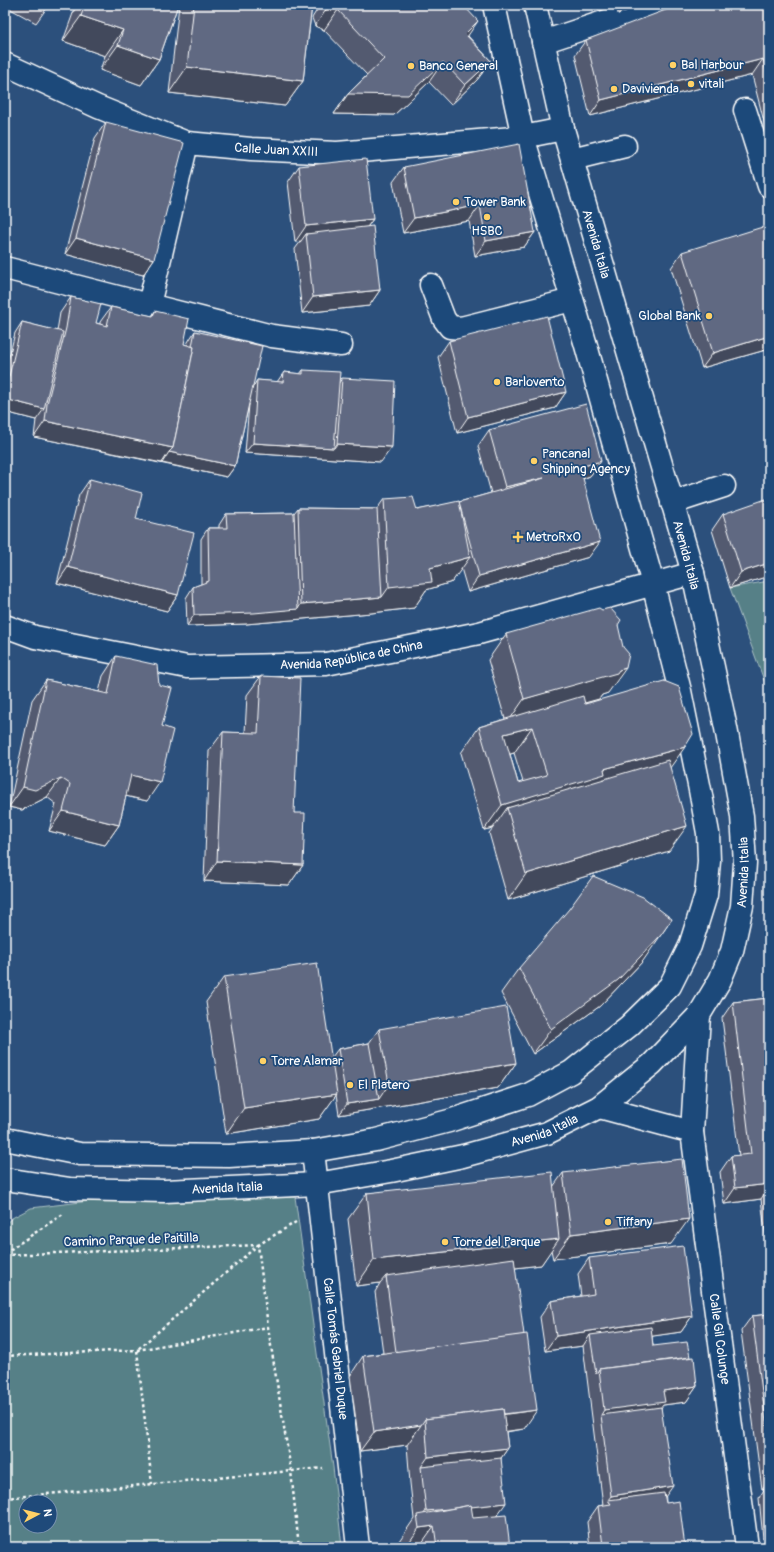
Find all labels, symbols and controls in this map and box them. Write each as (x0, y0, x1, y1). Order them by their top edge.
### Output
place label: Bal Harbour (681, 57, 744, 73)
place label: Banco General (419, 58, 498, 74)
marker: Bal Harbour (668, 60, 678, 70)
marker: Banco General (406, 61, 416, 71)
place label: vitali (698, 76, 724, 92)
marker: vitali (686, 79, 696, 89)
place label: Davivienda (622, 81, 679, 97)
marker: Davivienda (609, 84, 619, 94)
street label: Calle Juan XXIII (234, 139, 319, 160)
place label: Tower Bank (464, 194, 526, 210)
marker: Tower Bank (451, 197, 461, 207)
street label: Avenida Italia (579, 208, 613, 280)
marker: HSBC (482, 212, 492, 222)
place label: HSBC (471, 223, 503, 239)
place label: Global Bank (638, 308, 702, 324)
marker: Global Bank (704, 311, 714, 321)
place label: Barlovento (505, 374, 565, 390)
marker: Barlovento (492, 377, 502, 387)
place label: Pancanal Shipping Agency (542, 446, 630, 477)
marker: Pancanal Shipping Agency (529, 456, 539, 466)
street label: Avenida Italia (669, 519, 703, 591)
place label: MetroRxO (526, 529, 581, 545)
marker: MetroRxO (513, 532, 523, 542)
street label: Avenida República de China (280, 637, 424, 673)
street label: Avenida Italia (734, 836, 753, 908)
place label: Torre Alamar (271, 1053, 343, 1069)
marker: Torre Alamar (258, 1056, 268, 1066)
place label: El Platero (358, 1077, 410, 1093)
marker: El Platero (345, 1080, 355, 1090)
street label: Avenida Italia (509, 1111, 581, 1151)
street label: Avenida Italia (191, 1179, 263, 1198)
place label: Tiffany (616, 1214, 653, 1230)
marker: Tiffany (603, 1217, 613, 1227)
street label: Camino Parque de Paitilla (63, 1230, 199, 1250)
place label: Torre del Parque (453, 1234, 541, 1250)
marker: Torre del Parque (440, 1237, 450, 1247)
street label: Calle Tomás Gabriel Duque (319, 1277, 352, 1421)
street label: Calle Gil Colunge (705, 1293, 733, 1386)
north arrow (18, 1494, 58, 1534)
text: N (41, 1508, 54, 1518)

